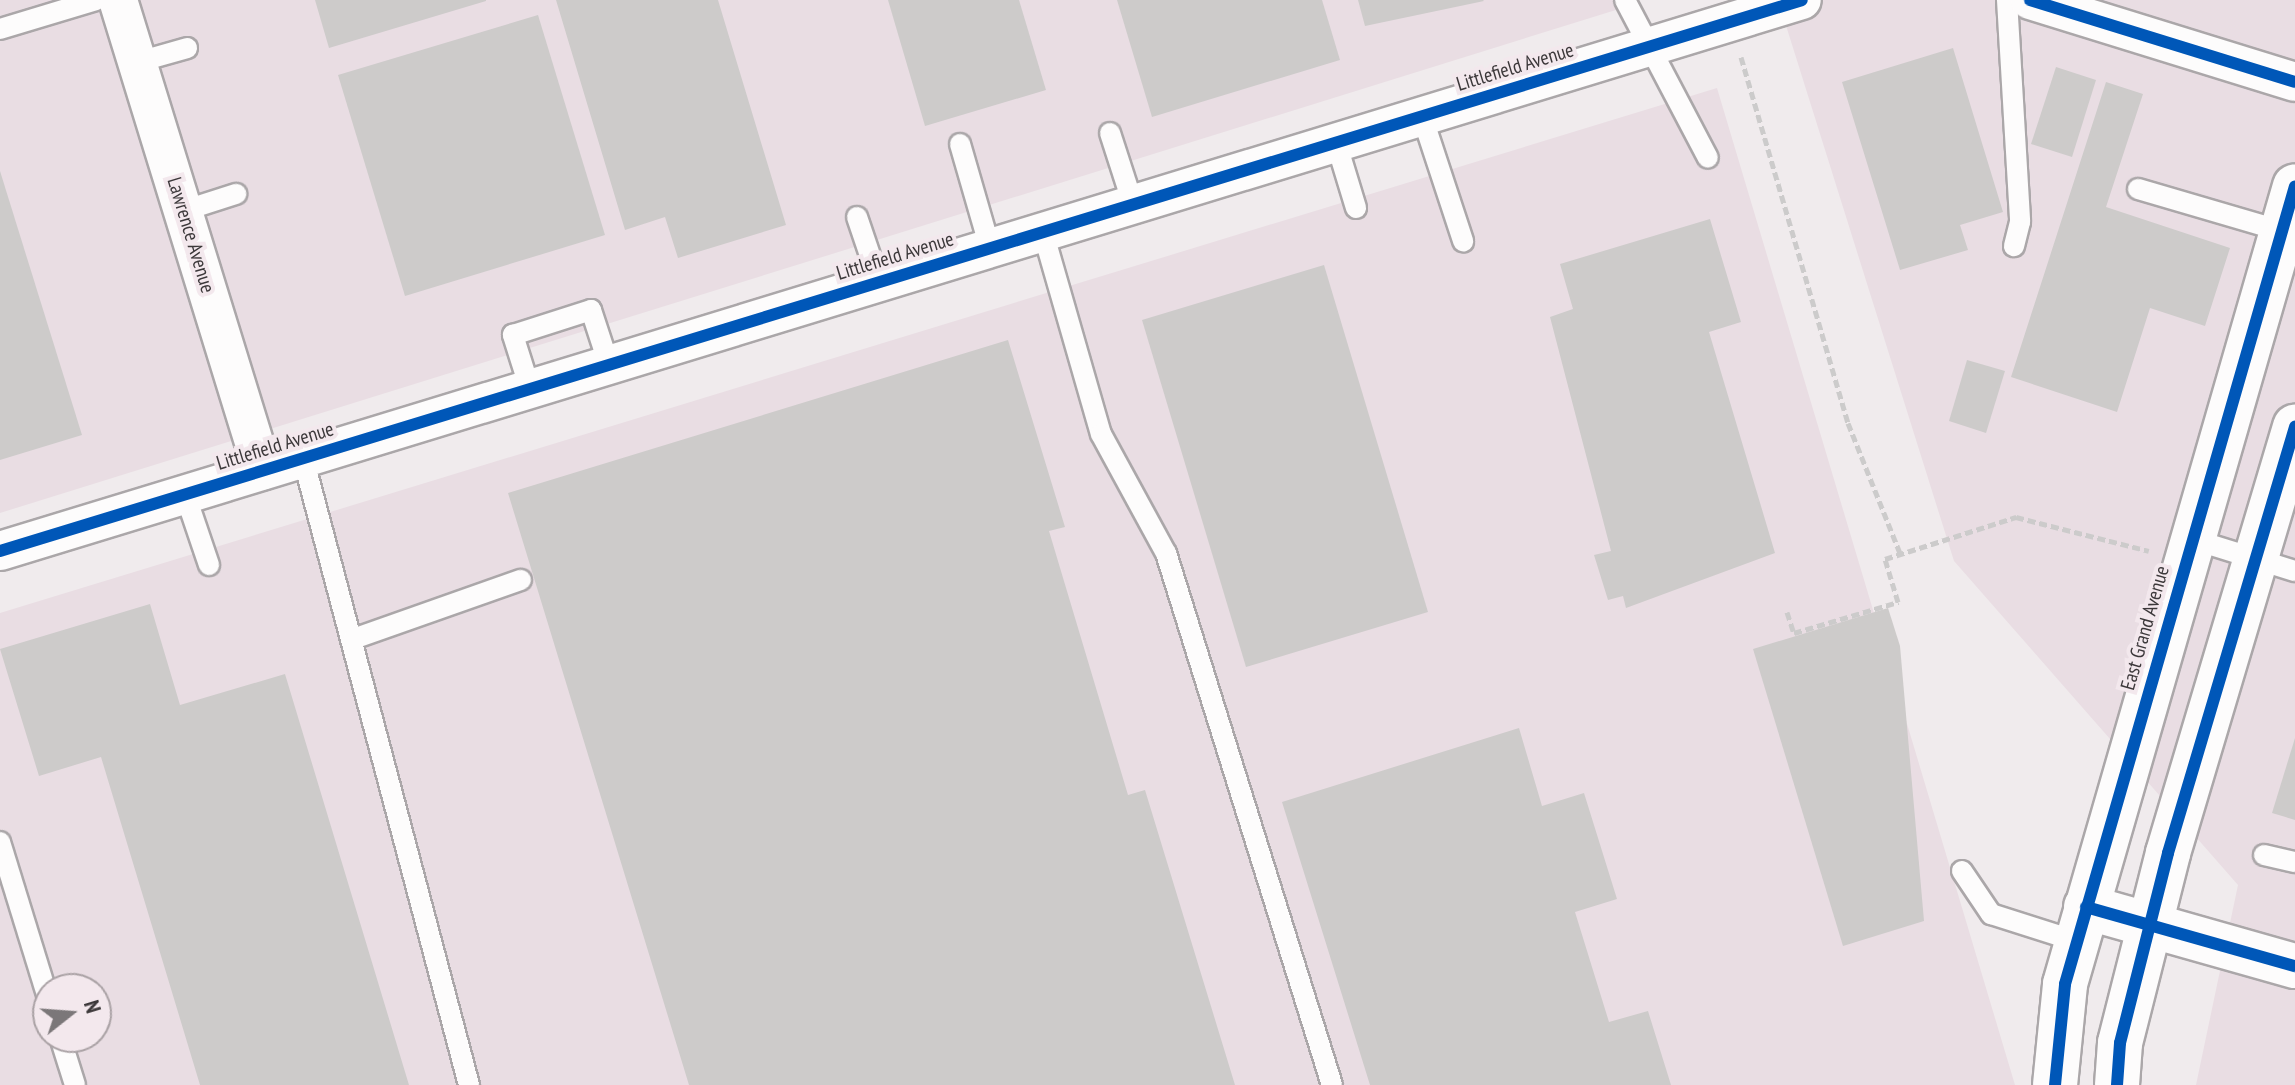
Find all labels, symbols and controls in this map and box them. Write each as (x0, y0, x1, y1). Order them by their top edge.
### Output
street label: Littlefield Avenue (1453, 38, 1577, 96)
street label: Lawrence Avenue (162, 174, 220, 296)
street label: Littlefield Avenue (833, 227, 957, 285)
street label: Littlefield Avenue (213, 417, 337, 475)
street label: East Grand Avenue (2116, 563, 2174, 693)
north arrow (32, 973, 112, 1053)
text: N (78, 997, 108, 1016)

